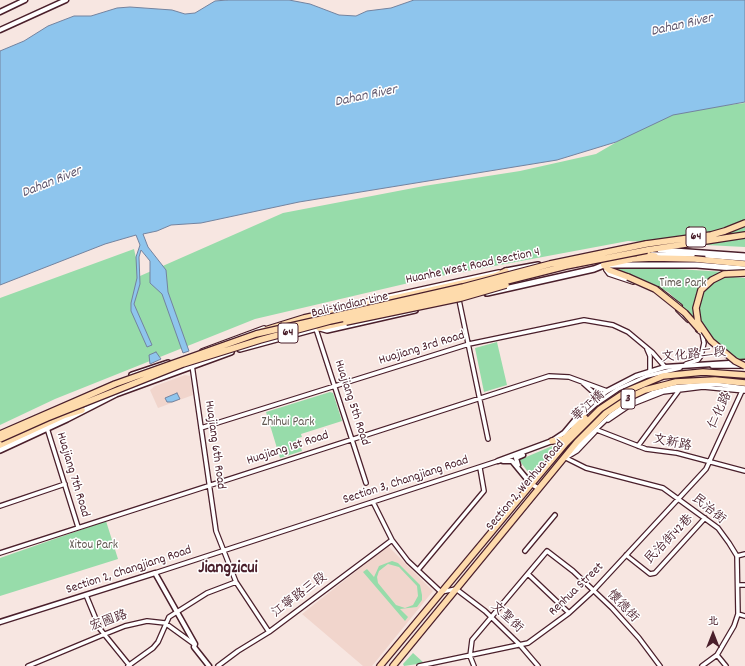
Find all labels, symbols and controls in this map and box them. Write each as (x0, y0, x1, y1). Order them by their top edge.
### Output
water label: Dahan River (649, 11, 715, 41)
water label: Dahan River (333, 82, 399, 112)
water label: Dahan River (20, 163, 84, 203)
road number: 64 (686, 227, 706, 247)
street label: Huanhe West Road Section 4 (404, 245, 542, 289)
park label: Time Park (659, 276, 707, 292)
street label: Bali-Xindian Line (310, 290, 390, 322)
road number: 64 (278, 323, 298, 343)
street label: Huajiang 3rd Road (377, 329, 467, 369)
street label: 文化路二段 (661, 345, 727, 367)
street label: Huajiang 5th Road (330, 358, 372, 448)
street label: 華江橋 (569, 388, 609, 426)
road number: 3 (621, 389, 635, 409)
street label: 仁化路 (706, 390, 736, 432)
street label: Huajiang 6th Road (200, 400, 228, 490)
park label: Zhihui Park (261, 415, 315, 431)
street label: Huajiang 1st Road (245, 428, 331, 470)
street label: Huajiang 7th Road (52, 431, 92, 519)
street label: 文新路 (651, 432, 693, 456)
street label: Section 2, Wenhua Road (483, 437, 569, 535)
street label: Section 3, Changjiang Road (341, 453, 471, 509)
street label: 民治街 (688, 492, 728, 528)
street label: 民治街42巷 (642, 512, 698, 568)
park label: Xitou Park (70, 538, 118, 554)
street label: Section 2, Changjiang Road (64, 543, 194, 599)
district label: Jiangzicui (198, 560, 258, 580)
street label: Renhua Street (546, 560, 608, 620)
street label: 江寧路三段 (269, 570, 331, 622)
street label: 懷德街 (603, 588, 641, 626)
street label: 文聖街 (486, 599, 526, 637)
street label: 宏國路 (88, 608, 130, 636)
north arrow (693, 614, 733, 654)
text: 北 (708, 614, 719, 630)

